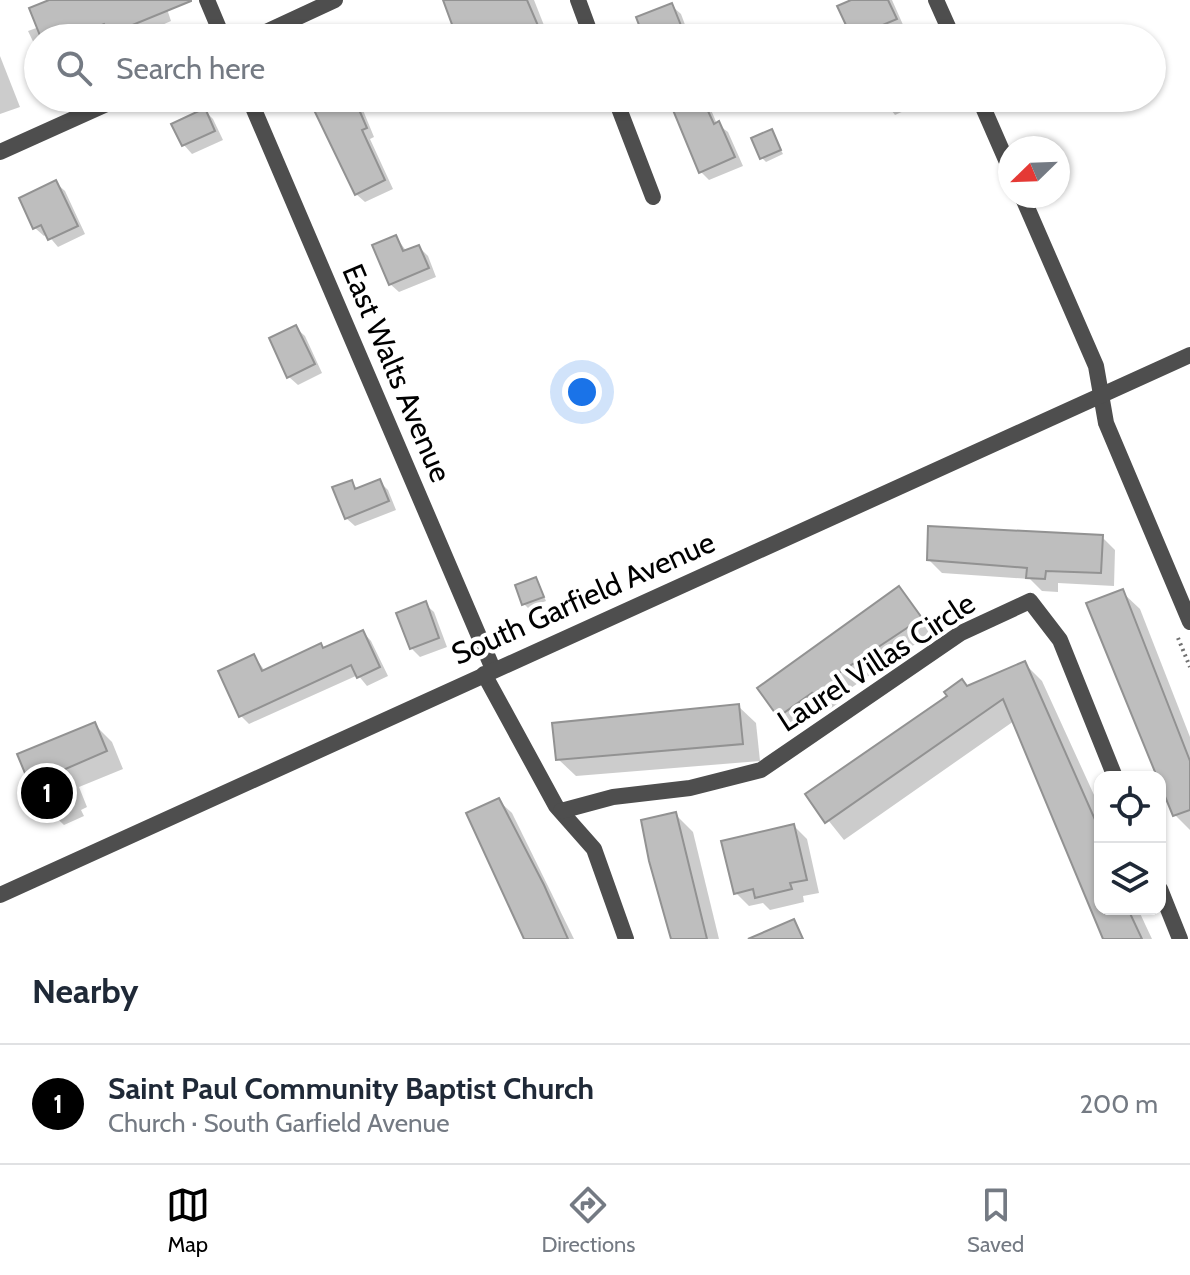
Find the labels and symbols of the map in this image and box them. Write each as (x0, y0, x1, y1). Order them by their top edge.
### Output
north arrow (998, 136, 1070, 208)
street label: East Walts Avenue (334, 258, 460, 488)
your location (562, 372, 602, 412)
street label: South Garfield Avenue (446, 523, 720, 673)
street label: Laurel Villas Circle (770, 584, 982, 740)
pin: 1 (21, 763, 73, 823)

